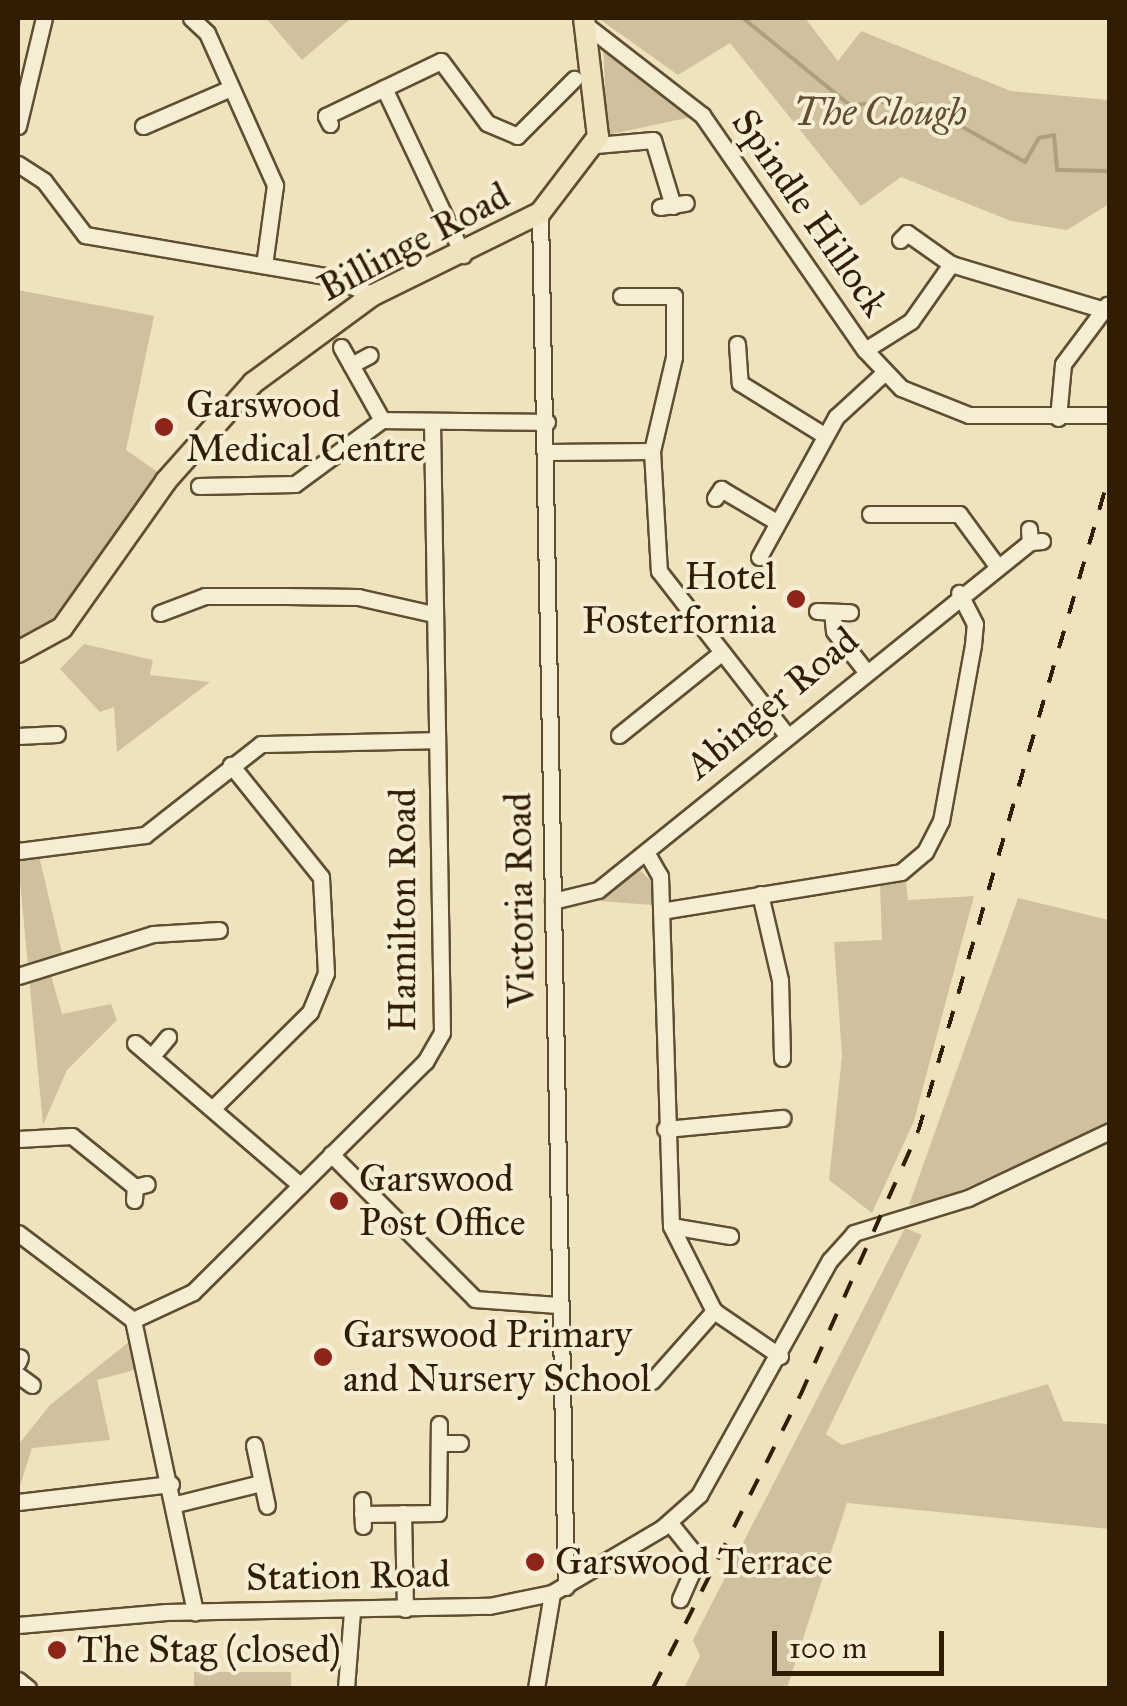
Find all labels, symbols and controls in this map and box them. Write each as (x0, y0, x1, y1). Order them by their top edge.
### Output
park label: The Clough (793, 90, 967, 136)
street label: Spindle Hillock (722, 101, 898, 325)
street label: Billinge Road (311, 173, 517, 311)
place label: Garswood Medical Centre (186, 382, 426, 472)
marker: Garswood Medical Centre (151, 414, 177, 440)
place label: Hotel Fosterfornia (582, 554, 776, 644)
marker: Hotel Fosterfornia (785, 588, 807, 610)
street label: Abinger Road (676, 617, 868, 789)
street label: Hamilton Road (380, 788, 426, 1032)
street label: Victoria Road (495, 792, 545, 1008)
place label: Garswood Post Office (359, 1156, 526, 1246)
marker: Garswood Post Office (328, 1190, 350, 1212)
place label: Garswood Primary and Nursery School (343, 1312, 651, 1402)
marker: Garswood Primary and Nursery School (312, 1346, 334, 1368)
place label: Garswood Terrace (555, 1539, 833, 1585)
street label: Station Road (246, 1551, 450, 1601)
marker: Garswood Terrace (524, 1551, 546, 1573)
scale bar (777, 1611, 950, 1673)
place label: The Stag (closed) (77, 1627, 341, 1673)
text: 100 m (789, 1630, 867, 1666)
marker: The Stag (closed) (46, 1639, 68, 1661)

